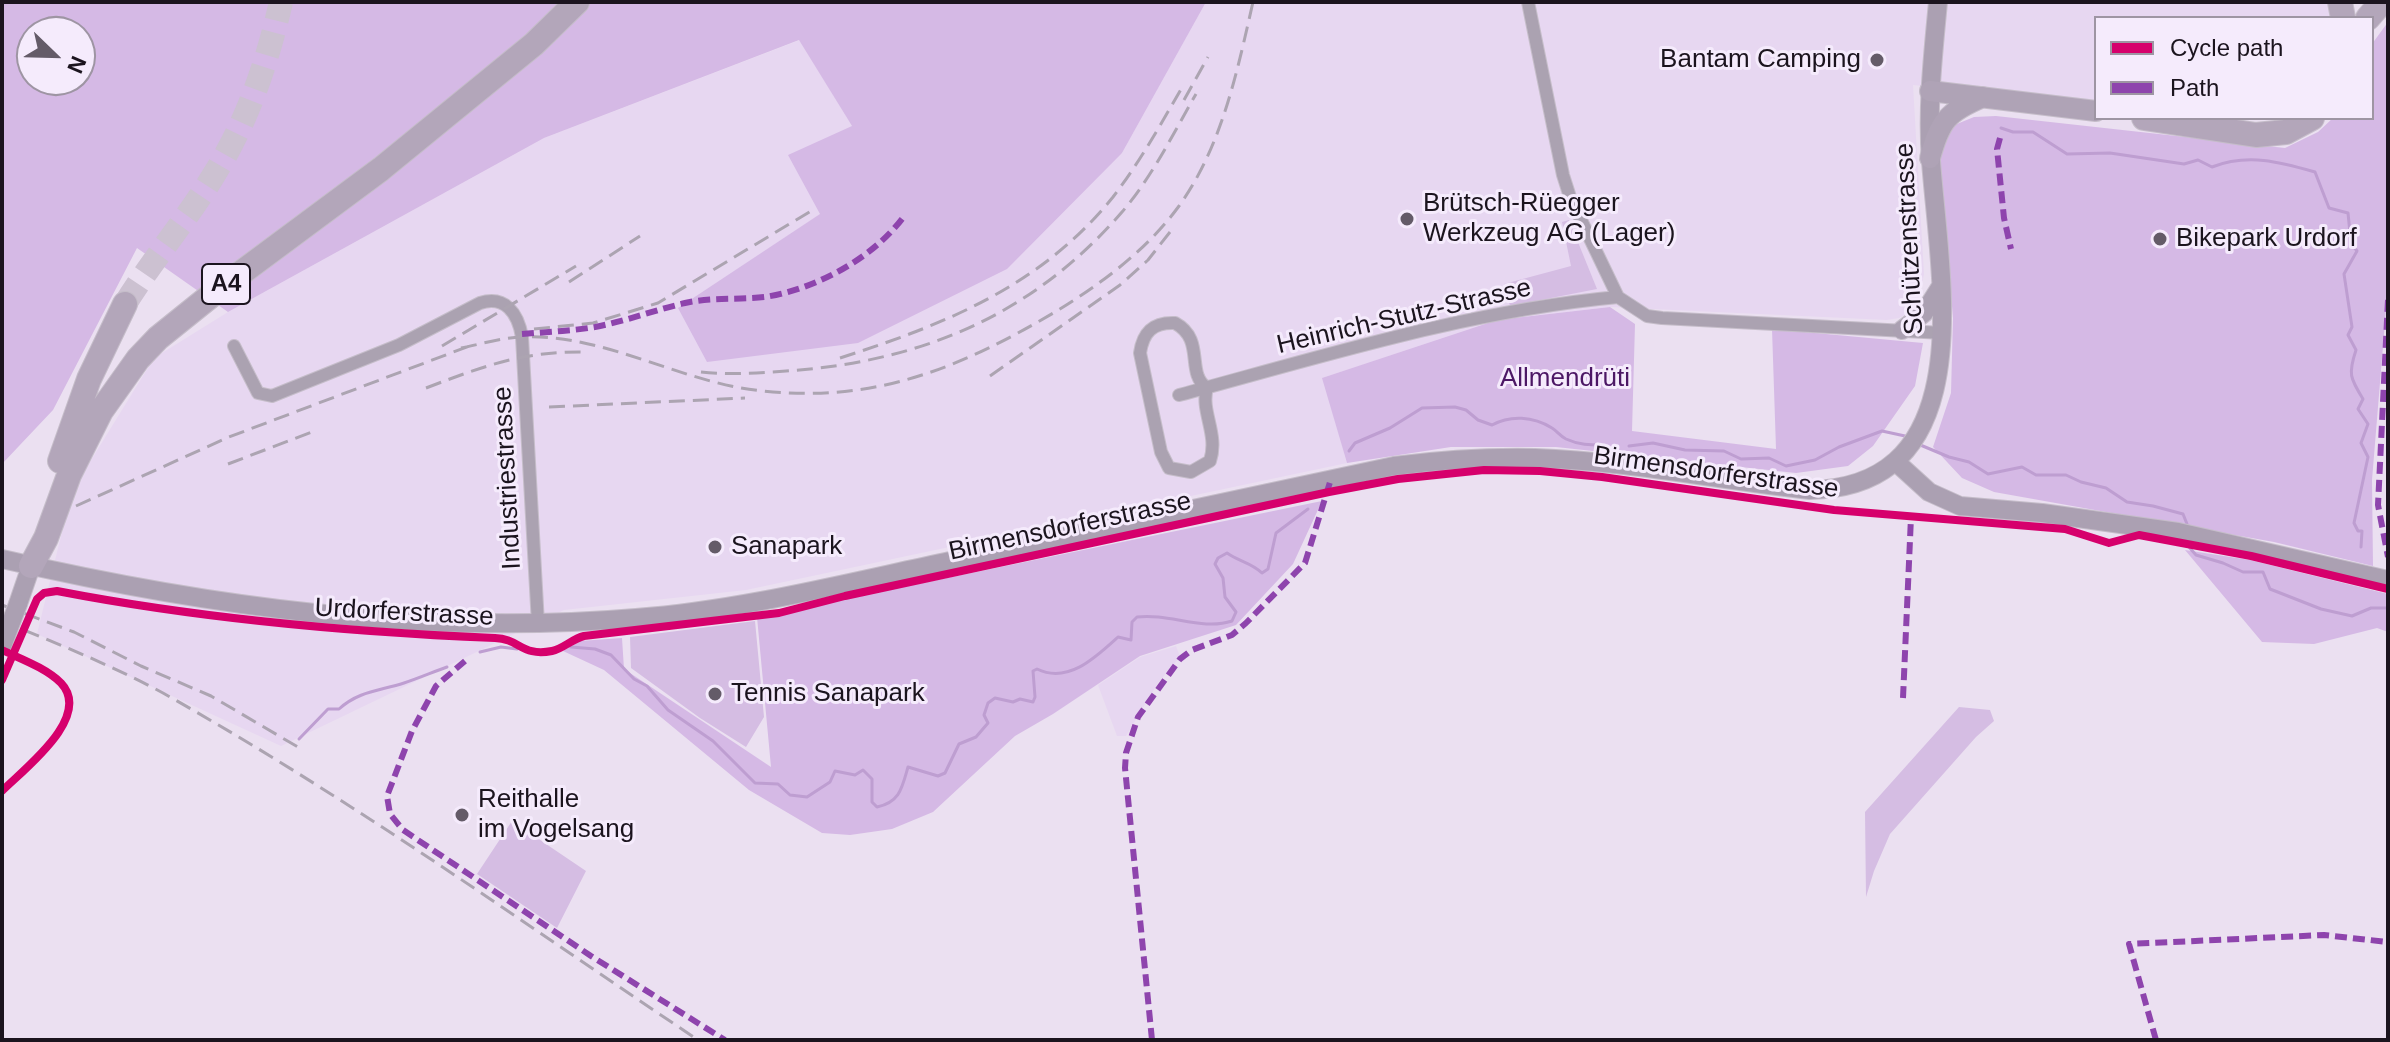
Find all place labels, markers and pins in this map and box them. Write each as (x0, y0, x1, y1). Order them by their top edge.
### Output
place label: Bantam Camping (1660, 44, 1861, 76)
marker: Bantam Camping (1868, 51, 1886, 69)
place label: Brütsch-Rüegger Werkzeug AG (Lager) (1423, 188, 1675, 250)
marker: Brütsch-Rüegger Werkzeug AG (Lager) (1398, 210, 1416, 228)
place label: Bikepark Urdorf (2176, 223, 2357, 255)
marker: Bikepark Urdorf (2151, 230, 2169, 248)
place label: Sanapark (731, 531, 842, 563)
marker: Sanapark (706, 538, 724, 556)
place label: Tennis Sanapark (731, 678, 925, 710)
marker: Tennis Sanapark (706, 685, 724, 703)
place label: Reithalle im Vogelsang (478, 784, 634, 846)
marker: Reithalle im Vogelsang (453, 806, 471, 824)

